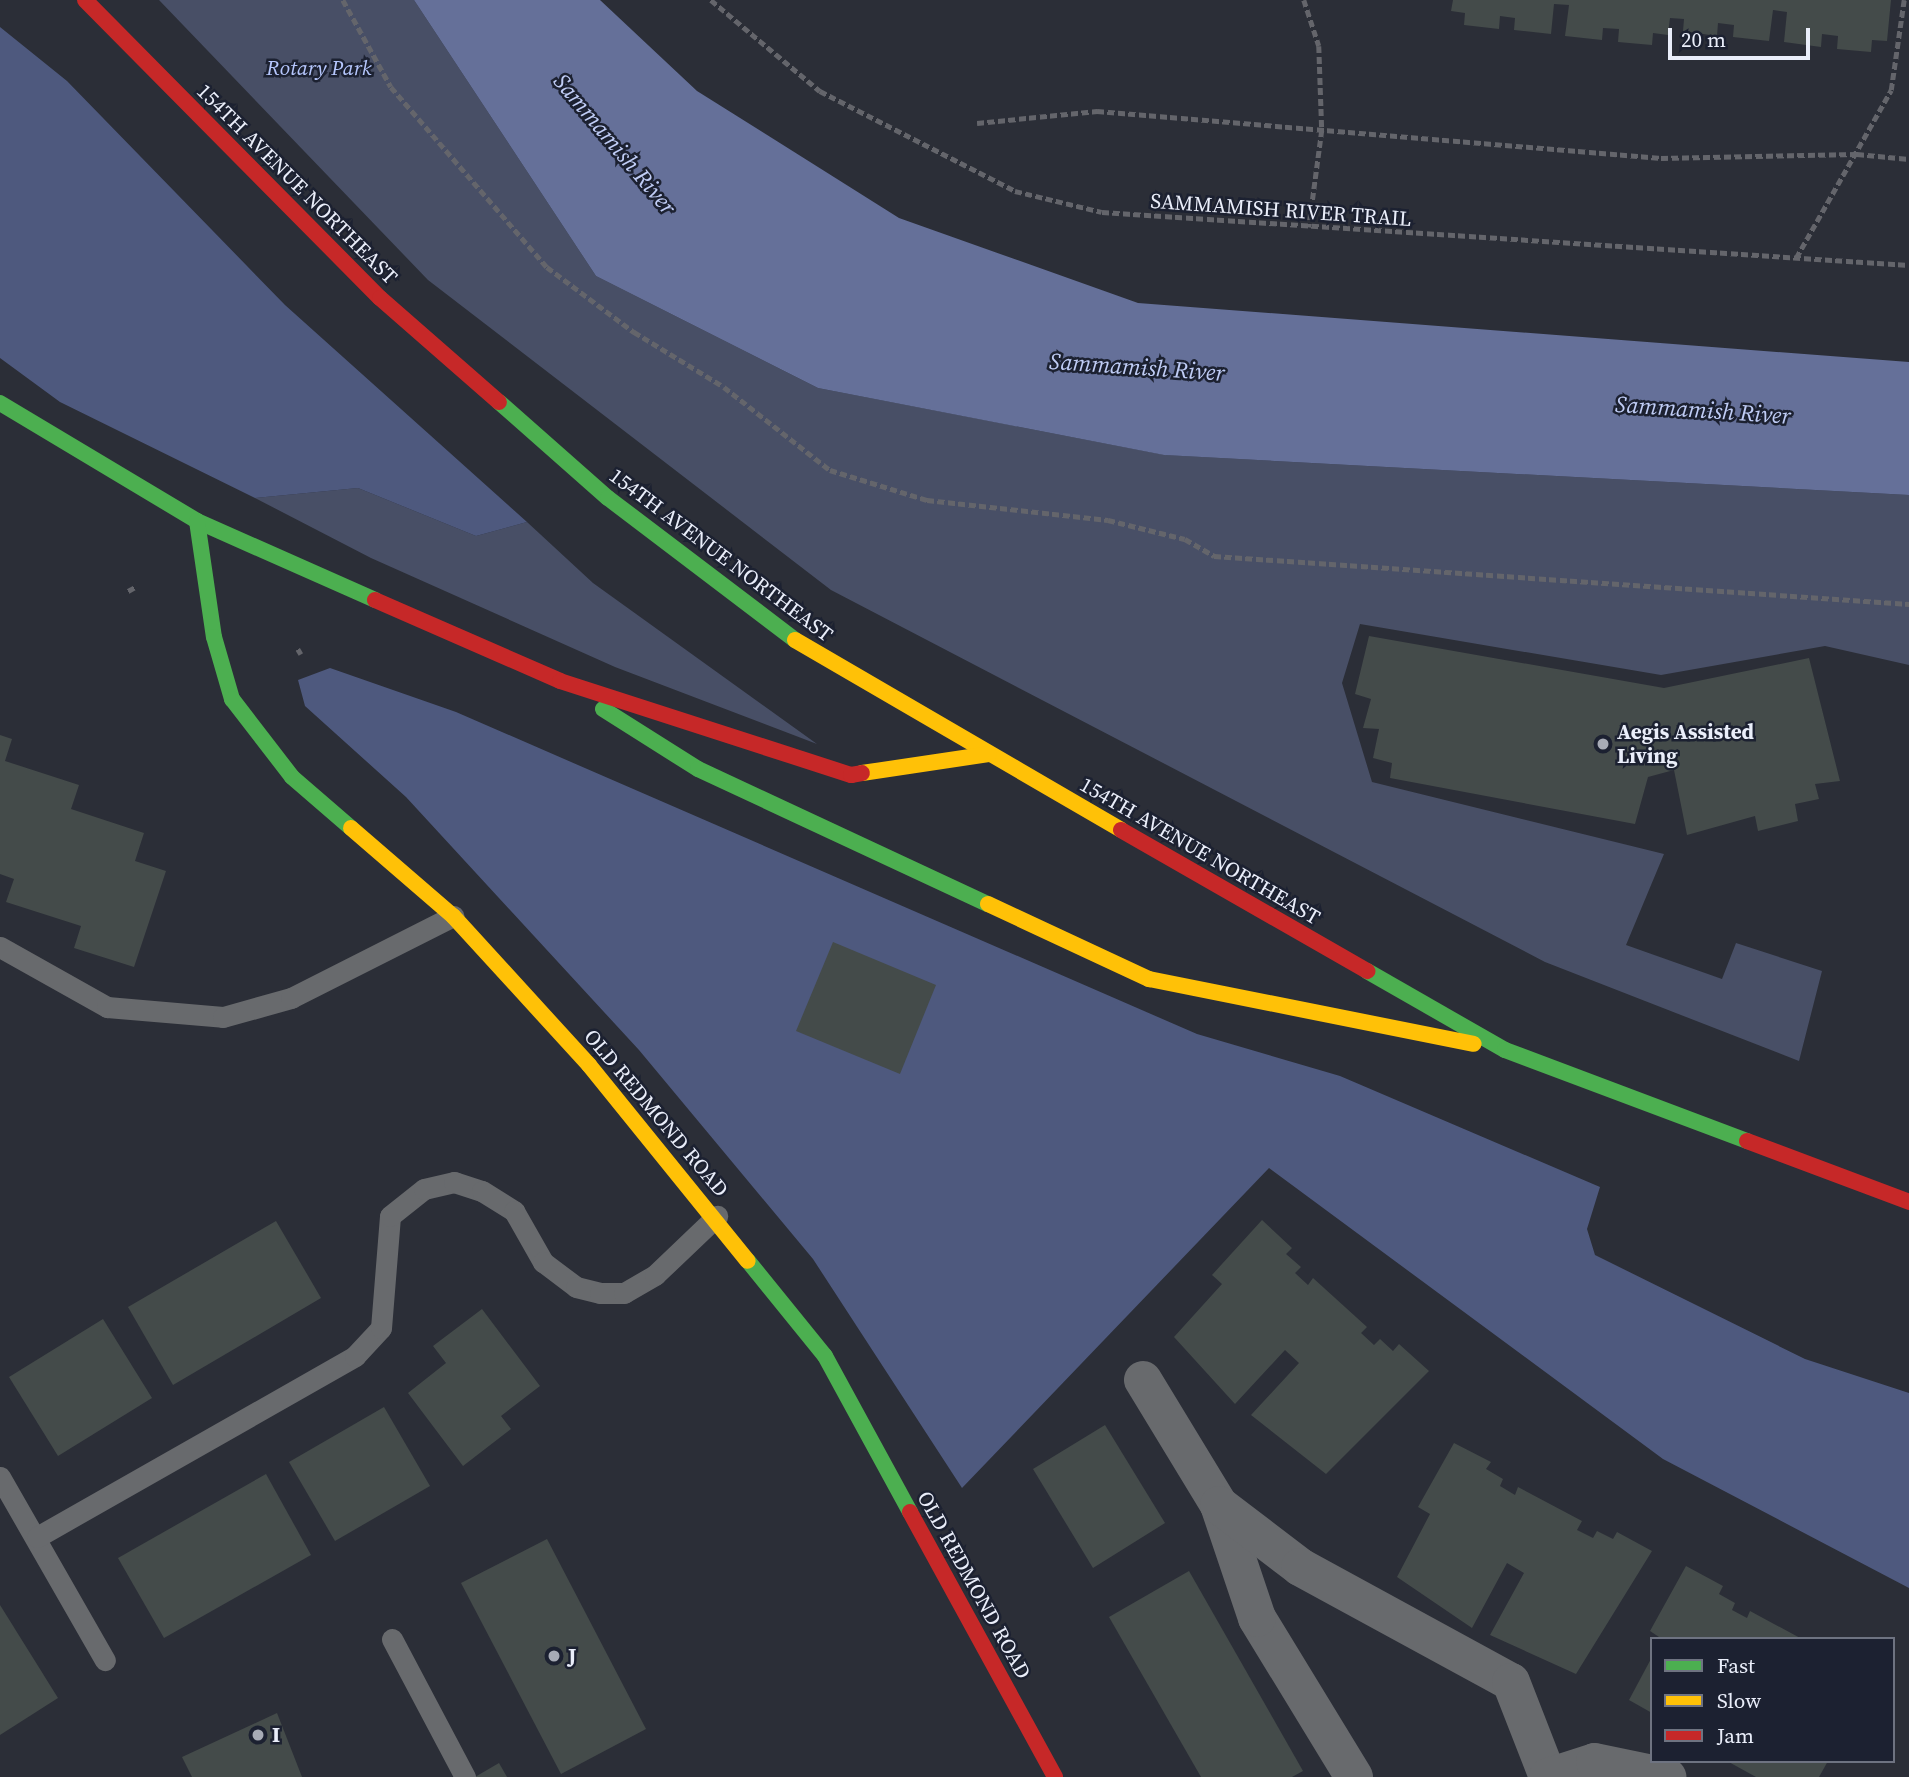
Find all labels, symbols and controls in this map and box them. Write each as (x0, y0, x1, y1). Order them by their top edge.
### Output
scale bar (1671, 14, 1813, 58)
text: 20 m (1681, 25, 1726, 54)
park label: Rotary Park (266, 55, 372, 81)
water label: Sammamish River (548, 68, 682, 220)
street label: 154TH AVENUE NORTHEAST (192, 79, 402, 289)
street label: SAMMAMISH RIVER TRAIL (1150, 188, 1412, 232)
water label: Sammamish River (1048, 347, 1226, 387)
water label: Sammamish River (1614, 390, 1792, 430)
street label: 154TH AVENUE NORTHEAST (604, 463, 838, 647)
place label: Aegis Assisted Living (1617, 719, 1754, 769)
marker: Aegis Assisted Living (1595, 736, 1611, 752)
street label: 154TH AVENUE NORTHEAST (1076, 772, 1324, 930)
street label: OLD REDMOND ROAD (579, 1024, 733, 1202)
street label: OLD REDMOND ROAD (912, 1487, 1036, 1683)
legend (1650, 1637, 1895, 1763)
place label: J (568, 1643, 576, 1669)
marker: J (546, 1648, 562, 1664)
text: Fast (1717, 1651, 1755, 1680)
text: Slow (1717, 1686, 1761, 1715)
text: Jam (1717, 1721, 1754, 1750)
place label: I (272, 1722, 280, 1748)
marker: I (250, 1727, 266, 1743)

